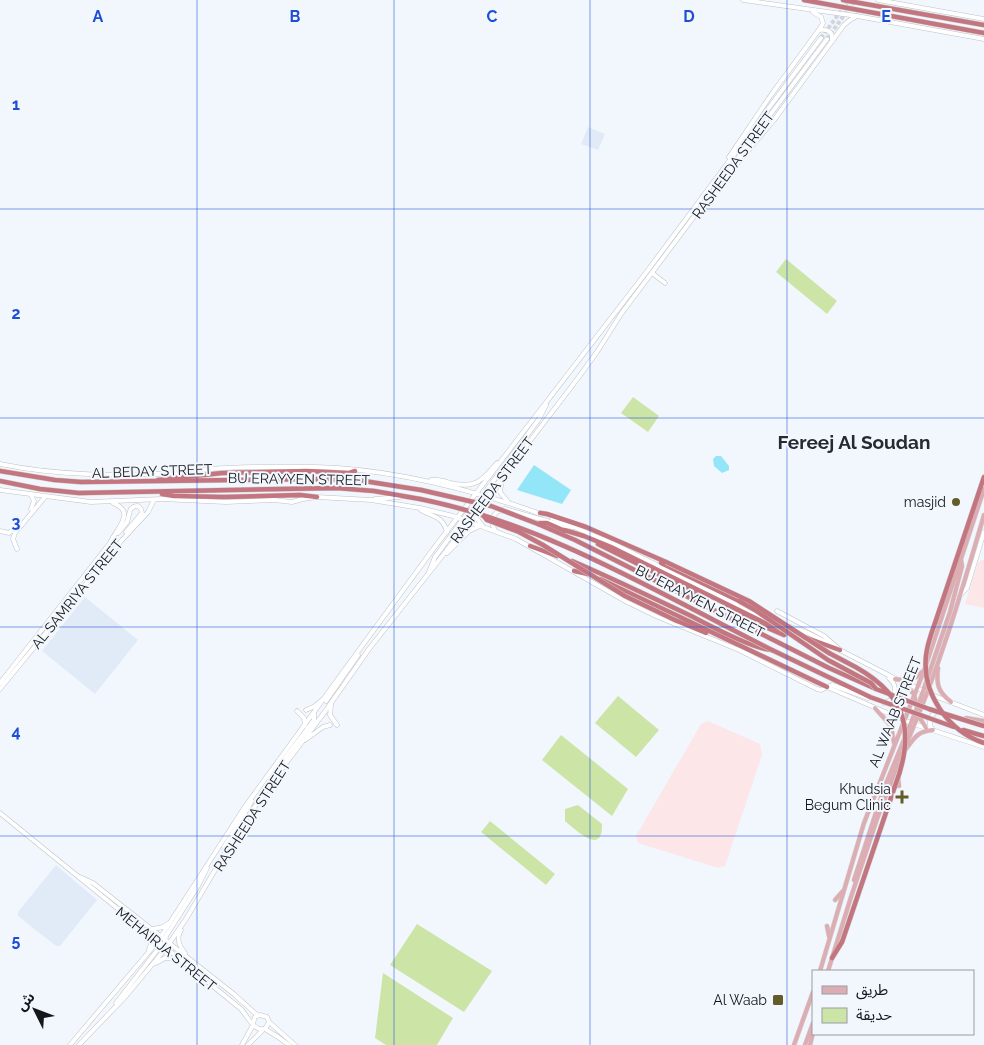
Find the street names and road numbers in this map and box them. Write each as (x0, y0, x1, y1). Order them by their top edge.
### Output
street label: RASHEEDA STREET (689, 108, 777, 222)
street label: RASHEEDA STREET (447, 434, 537, 546)
street label: AL BEDAY STREET (91, 461, 213, 481)
street label: BU ERAYYEN STREET (228, 470, 371, 488)
street label: AL SAMRIYA STREET (28, 536, 126, 652)
street label: BU ERAYYEN STREET (633, 562, 767, 641)
street label: AL WAAB STREET (866, 654, 925, 770)
street label: RASHEEDA STREET (210, 757, 294, 874)
street label: MEHAIRJA STREET (113, 904, 220, 995)

